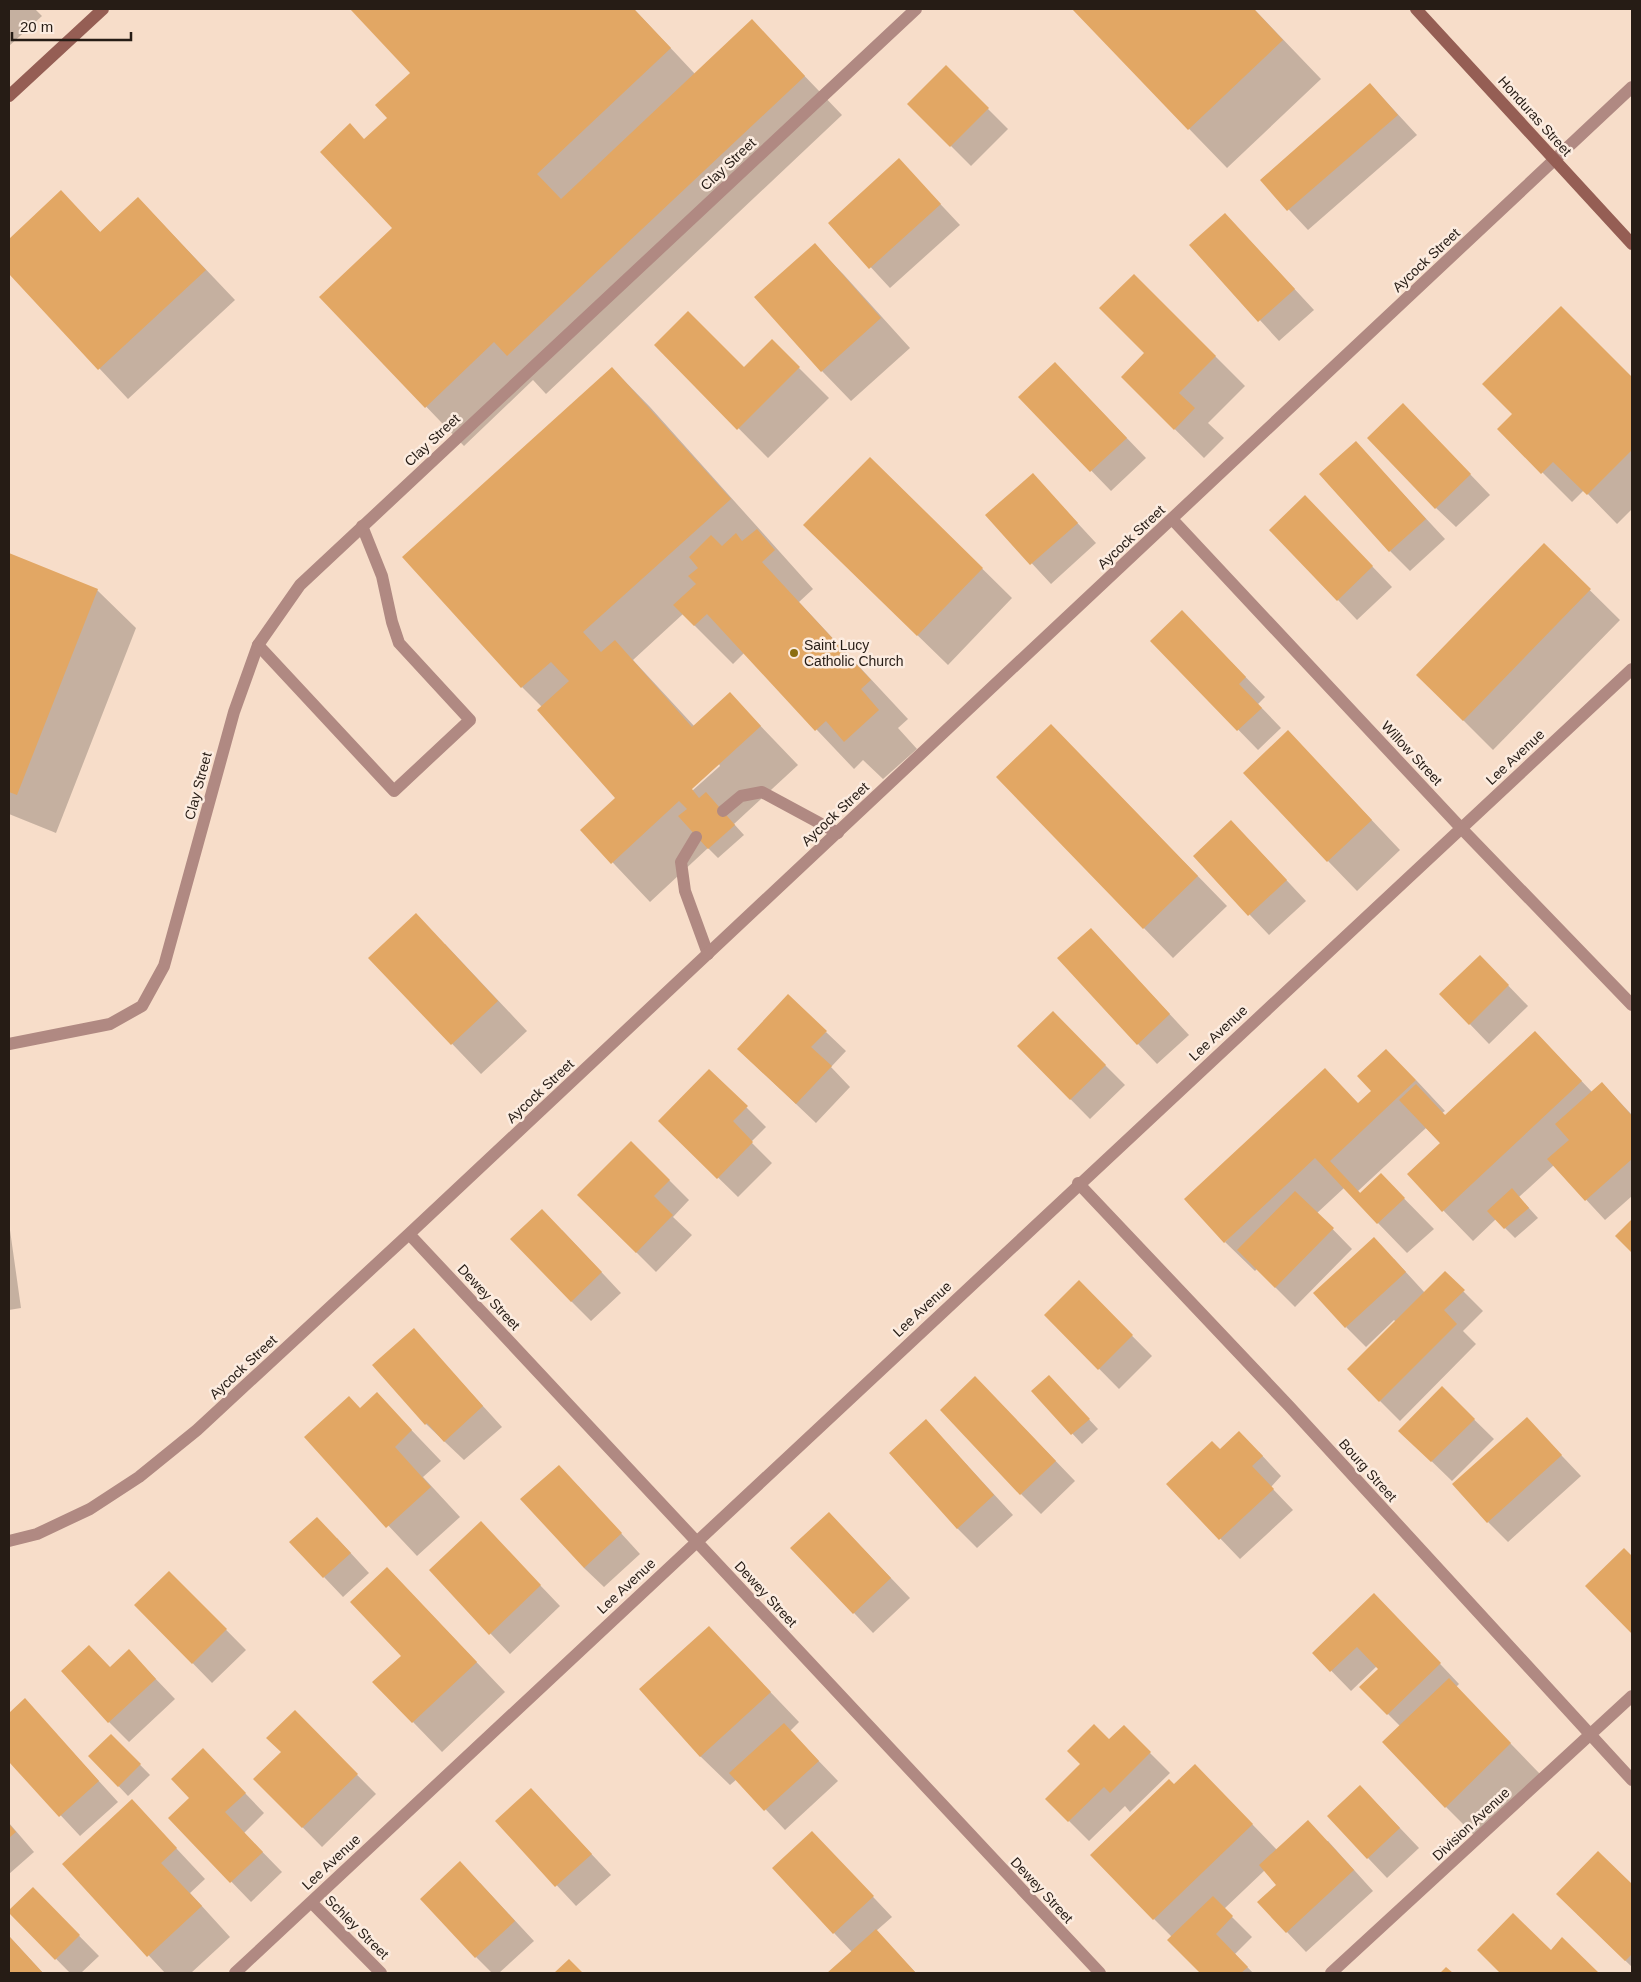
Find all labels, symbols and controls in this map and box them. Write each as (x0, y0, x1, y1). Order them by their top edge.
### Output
scale bar (12, 10, 131, 42)
text: 20 m (20, 18, 53, 35)
street label: Honduras Street (1495, 73, 1575, 159)
street label: Clay Street (697, 134, 759, 193)
street label: Aycock Street (1389, 225, 1463, 295)
street label: Clay Street (401, 410, 463, 469)
street label: Aycock Street (1094, 502, 1168, 572)
place label: Saint Lucy Catholic Church (804, 637, 904, 669)
marker: Saint Lucy Catholic Church (788, 647, 800, 659)
street label: Willow Street (1378, 718, 1446, 788)
street label: Lee Avenue (1483, 726, 1548, 788)
street label: Clay Street (181, 750, 215, 822)
street label: Aycock Street (798, 779, 872, 849)
street label: Lee Avenue (1186, 1002, 1251, 1064)
street label: Aycock Street (503, 1056, 577, 1126)
street label: Dewey Street (454, 1261, 524, 1333)
street label: Lee Avenue (890, 1278, 955, 1340)
street label: Aycock Street (206, 1332, 280, 1402)
street label: Bourg Street (1336, 1435, 1400, 1505)
street label: Lee Avenue (594, 1555, 659, 1617)
street label: Dewey Street (731, 1558, 801, 1630)
street label: Division Avenue (1429, 1784, 1513, 1864)
street label: Lee Avenue (299, 1831, 364, 1893)
street label: Dewey Street (1007, 1854, 1077, 1926)
street label: Schley Street (322, 1892, 392, 1962)

